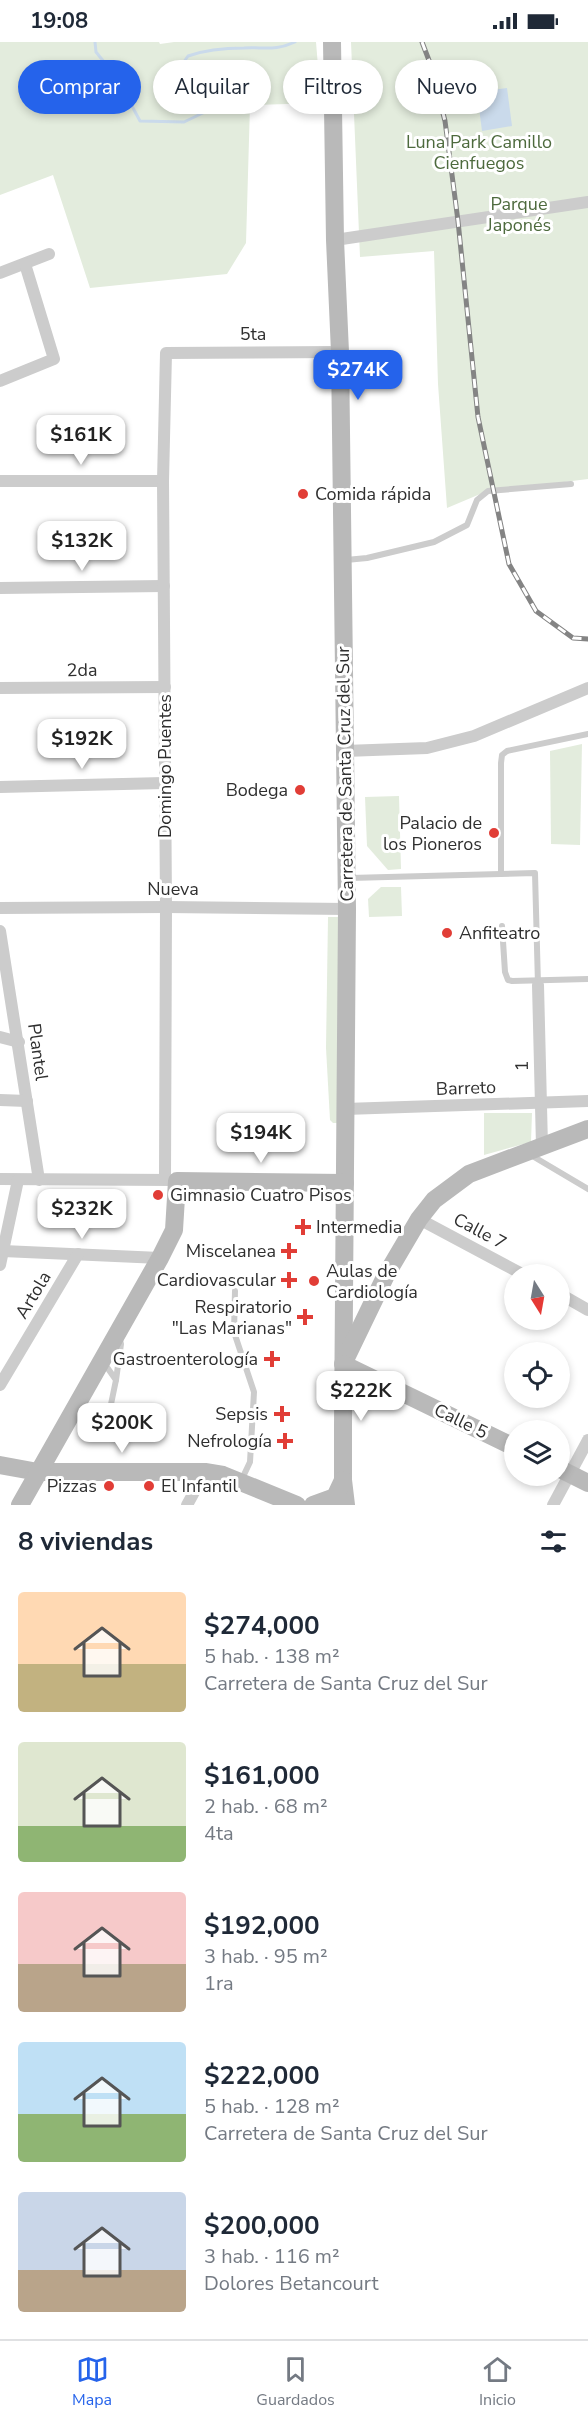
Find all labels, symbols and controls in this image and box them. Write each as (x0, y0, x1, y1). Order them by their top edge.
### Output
text: 19:08 (30, 6, 88, 36)
chip: Comprar (18, 60, 141, 114)
chip: Alquilar (153, 60, 271, 114)
chip: Filtros (283, 60, 383, 114)
chip: Nuevo (395, 60, 498, 114)
park label: Luna Park Camillo Cienfuegos (406, 130, 552, 175)
park label: Parque Japonés (486, 192, 551, 237)
street label: 5ta (240, 322, 266, 346)
pin: $274K (316, 350, 400, 401)
text: $274K (327, 356, 389, 383)
pin: $161K (39, 415, 123, 466)
text: $161K (50, 421, 112, 448)
place label: Comida rápida (315, 482, 431, 506)
marker: Comida rápida (296, 487, 310, 501)
pin: $132K (40, 521, 124, 572)
text: $132K (51, 527, 113, 554)
street label: Carretera de Santa Cruz del Sur (331, 646, 359, 902)
street label: 2da (66, 658, 98, 682)
street label: Domingo Puentes (153, 694, 177, 838)
pin: $192K (40, 719, 124, 770)
text: $192K (51, 725, 113, 752)
place label: Bodega (226, 778, 288, 802)
marker: Bodega (293, 783, 307, 797)
place label: Palacio de los Pioneros (383, 811, 482, 856)
marker: Palacio de los Pioneros (487, 826, 501, 840)
street label: Nueva (147, 877, 199, 901)
place label: Anfiteatro (459, 921, 540, 945)
marker: Anfiteatro (440, 926, 454, 940)
street label: Plantel (22, 1022, 54, 1083)
street label: 1 (510, 1060, 534, 1072)
street label: Barreto (435, 1075, 497, 1101)
pin: $194K (219, 1113, 303, 1164)
text: $194K (230, 1119, 292, 1146)
place label: Gimnasio Cuatro Pisos (170, 1183, 352, 1207)
marker: Gimnasio Cuatro Pisos (151, 1188, 165, 1202)
pin: $232K (40, 1189, 124, 1240)
text: $232K (51, 1195, 113, 1222)
street label: Calle 7 (449, 1207, 511, 1255)
place label: Intermedia (316, 1215, 402, 1239)
marker: Intermedia (294, 1218, 312, 1236)
place label: Miscelanea (186, 1239, 276, 1263)
marker: Miscelanea (280, 1242, 298, 1260)
place label: Aulas de Cardiología (326, 1259, 418, 1304)
north arrow (504, 1264, 570, 1330)
map controls (504, 1264, 570, 1486)
street label: Artola (10, 1267, 56, 1323)
place label: Cardiovascular (157, 1268, 277, 1292)
marker: Cardiovascular (280, 1271, 298, 1289)
marker: Aulas de Cardiología (307, 1274, 321, 1288)
place label: Respiratorio "Las Marianas" (172, 1295, 292, 1340)
marker: Respiratorio "Las Marianas" (296, 1308, 314, 1326)
button: locate (504, 1342, 570, 1408)
place label: Gastroenterología (113, 1347, 258, 1371)
marker: Gastroenterología (263, 1350, 281, 1368)
pin: $222K (319, 1371, 403, 1422)
text: $222K (330, 1377, 392, 1404)
street label: Calle 5 (430, 1398, 492, 1444)
place label: Sepsis (215, 1402, 268, 1426)
pin: $200K (80, 1403, 164, 1454)
marker: Sepsis (273, 1405, 291, 1423)
text: $200K (91, 1409, 153, 1436)
button: layers (504, 1420, 570, 1486)
place label: Nefrología (187, 1429, 272, 1453)
marker: Nefrología (276, 1432, 294, 1450)
place label: Pizzas (47, 1474, 97, 1498)
place label: El Infantil (161, 1474, 238, 1498)
marker: Pizzas (102, 1479, 116, 1493)
marker: El Infantil (142, 1479, 156, 1493)
text: 8 viviendas (18, 1524, 153, 1559)
icon: filters (537, 1525, 570, 1558)
text: $274,000 (204, 1608, 320, 1643)
icon: home (66, 1616, 138, 1688)
text: 5 hab. · 138 m² (204, 1643, 340, 1670)
text: Carretera de Santa Cruz del Sur (204, 1670, 488, 1697)
text: $161,000 (204, 1758, 320, 1793)
icon: home (66, 1766, 138, 1838)
text: 2 hab. · 68 m² (204, 1793, 328, 1820)
text: 4ta (204, 1820, 234, 1847)
text: $192,000 (204, 1908, 320, 1943)
icon: home (66, 1916, 138, 1988)
text: 3 hab. · 95 m² (204, 1943, 328, 1970)
text: 1ra (204, 1970, 234, 1997)
text: $222,000 (204, 2058, 320, 2093)
icon: home (66, 2066, 138, 2138)
text: 5 hab. · 128 m² (204, 2093, 340, 2120)
text: Carretera de Santa Cruz del Sur (204, 2120, 488, 2147)
text: $200,000 (204, 2208, 320, 2243)
icon: home (66, 2216, 138, 2288)
text: 3 hab. · 116 m² (204, 2243, 340, 2270)
text: Dolores Betancourt (204, 2270, 379, 2297)
tab: Mapa (72, 2353, 112, 2411)
tab: Guardados (256, 2353, 335, 2411)
tab: Inicio (479, 2353, 516, 2411)

